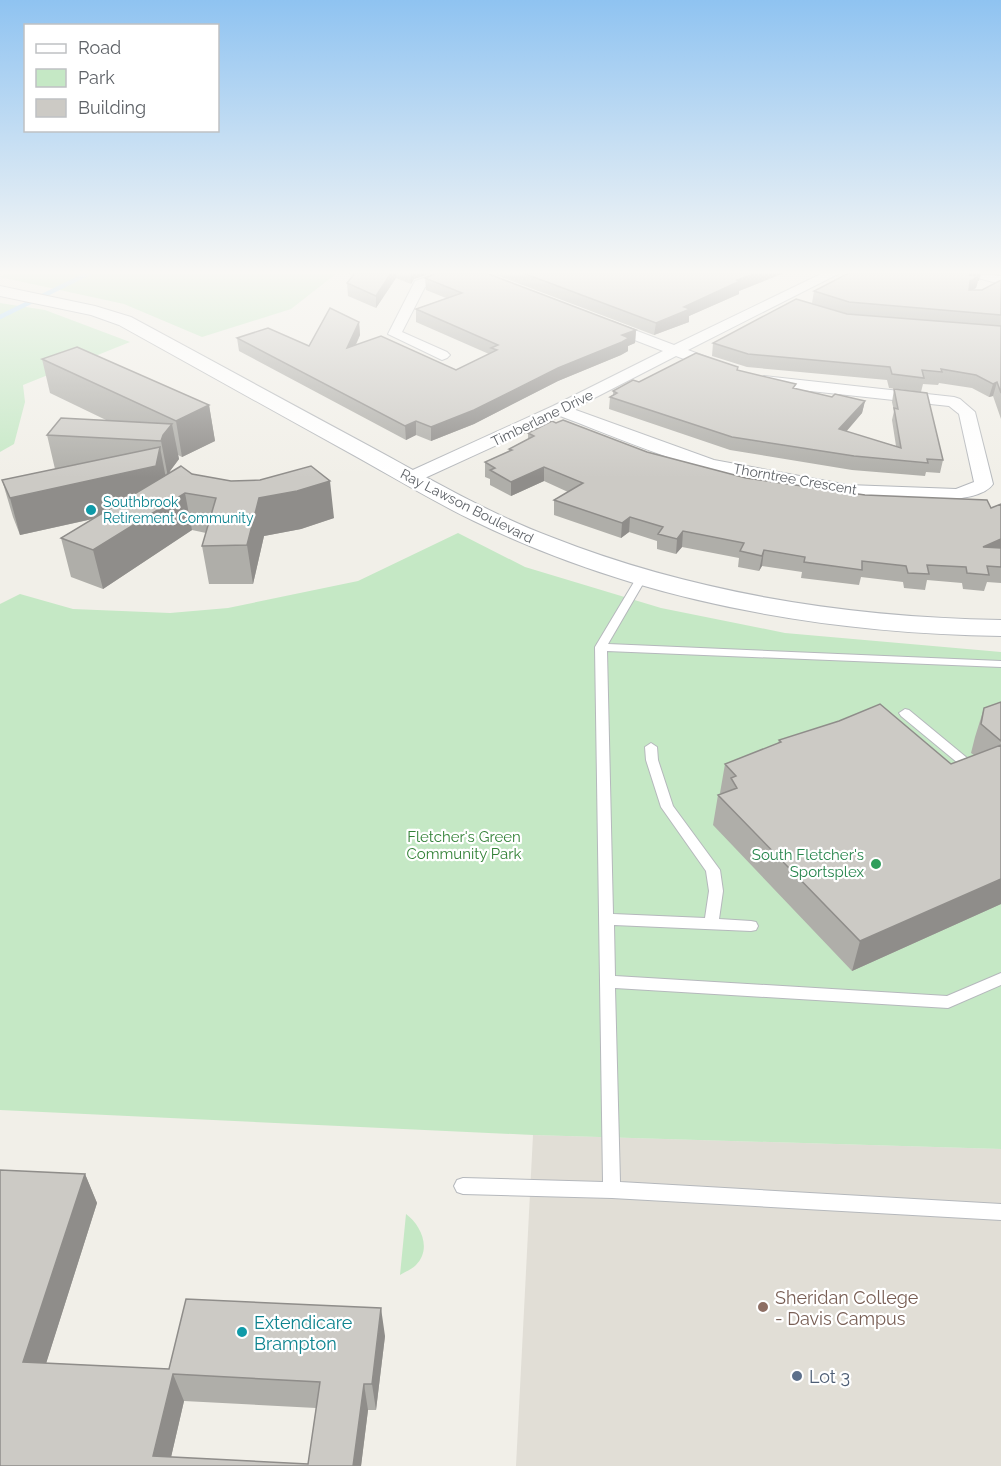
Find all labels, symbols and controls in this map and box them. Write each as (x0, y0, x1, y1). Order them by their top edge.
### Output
legend (24, 24, 219, 132)
text: Road (78, 37, 121, 58)
text: Park (78, 67, 115, 88)
text: Building (78, 97, 146, 118)
street label: Timberlane Drive (489, 386, 595, 450)
street label: Thorntree Crescent (732, 460, 858, 498)
street label: Ray Lawson Boulevard (398, 466, 536, 546)
place label: Southbrook Retirement Community (103, 494, 254, 526)
marker: Southbrook Retirement Community (84, 503, 98, 517)
park label: Fletcher's Green Community Park (407, 828, 522, 863)
place label: South Fletcher's Sportsplex (752, 846, 864, 881)
marker: South Fletcher's Sportsplex (869, 857, 883, 871)
place label: Sheridan College - Davis Campus (775, 1287, 919, 1329)
marker: Sheridan College - Davis Campus (756, 1300, 770, 1314)
place label: Extendicare Brampton (254, 1312, 353, 1354)
marker: Extendicare Brampton (235, 1325, 249, 1339)
place label: Lot 3 (809, 1366, 850, 1387)
marker: Lot 3 (790, 1369, 804, 1383)

